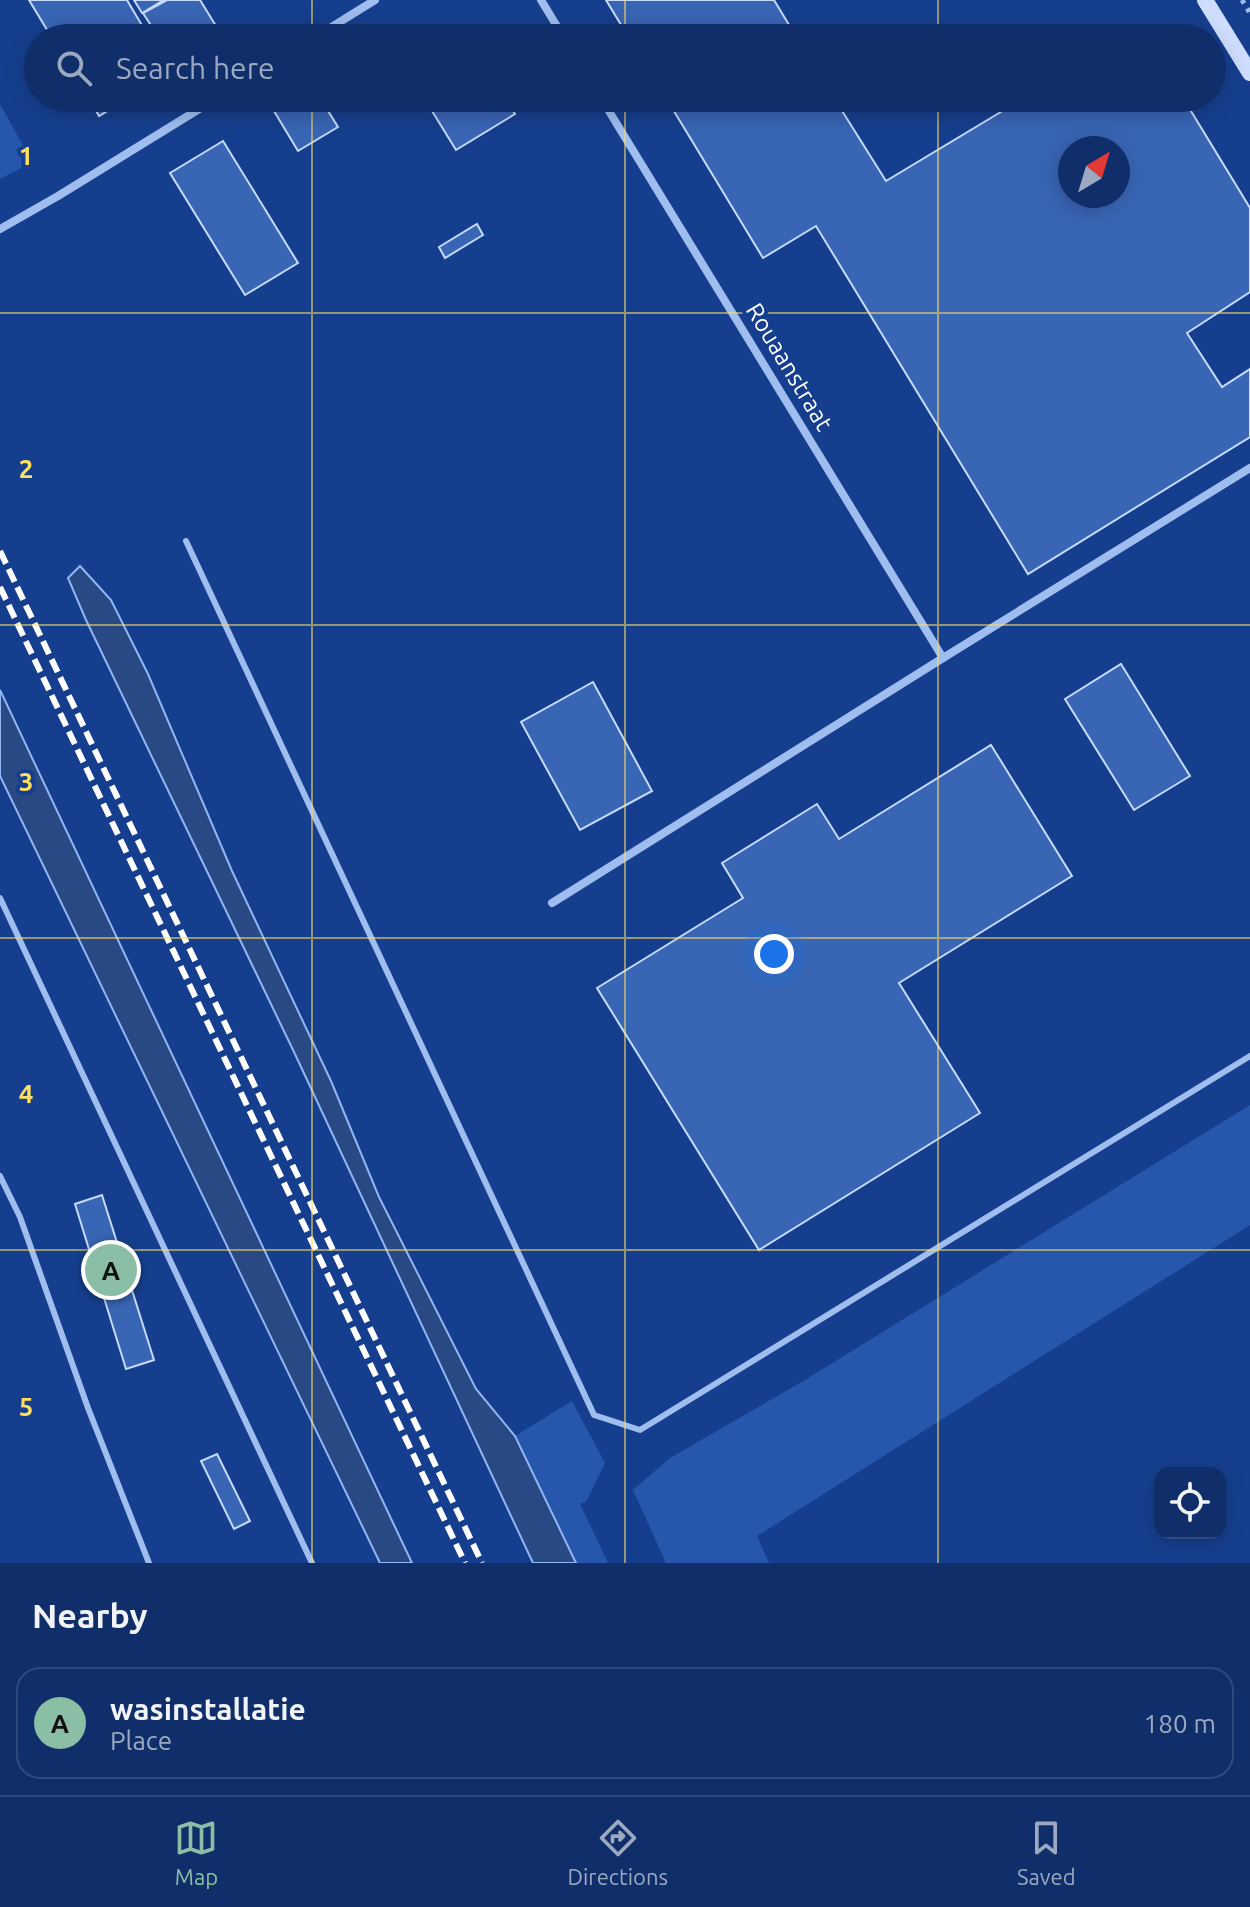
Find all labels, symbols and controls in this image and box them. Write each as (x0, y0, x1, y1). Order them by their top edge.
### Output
search box (24, 24, 1226, 112)
icon: search (52, 46, 96, 90)
text: Search here (116, 51, 275, 85)
north arrow (1058, 136, 1130, 208)
text: 1 (19, 141, 33, 170)
street label: Rouaanstraat (741, 298, 838, 436)
text: 2 (19, 454, 33, 483)
text: 3 (19, 767, 33, 796)
your location (754, 934, 794, 974)
text: 4 (19, 1079, 33, 1108)
pin: A (85, 1240, 137, 1300)
text: 5 (19, 1392, 33, 1421)
map controls (1154, 1467, 1226, 1539)
button: locate (1154, 1467, 1226, 1539)
text: Nearby (32, 1596, 147, 1634)
text: wasinstallatie (110, 1692, 306, 1726)
text: A (51, 1709, 69, 1738)
text: 180 m (1144, 1709, 1216, 1738)
text: Place (110, 1726, 172, 1755)
tab: Map (174, 1816, 218, 1889)
tab: Directions (567, 1816, 668, 1889)
tab: Saved (1017, 1816, 1076, 1889)

